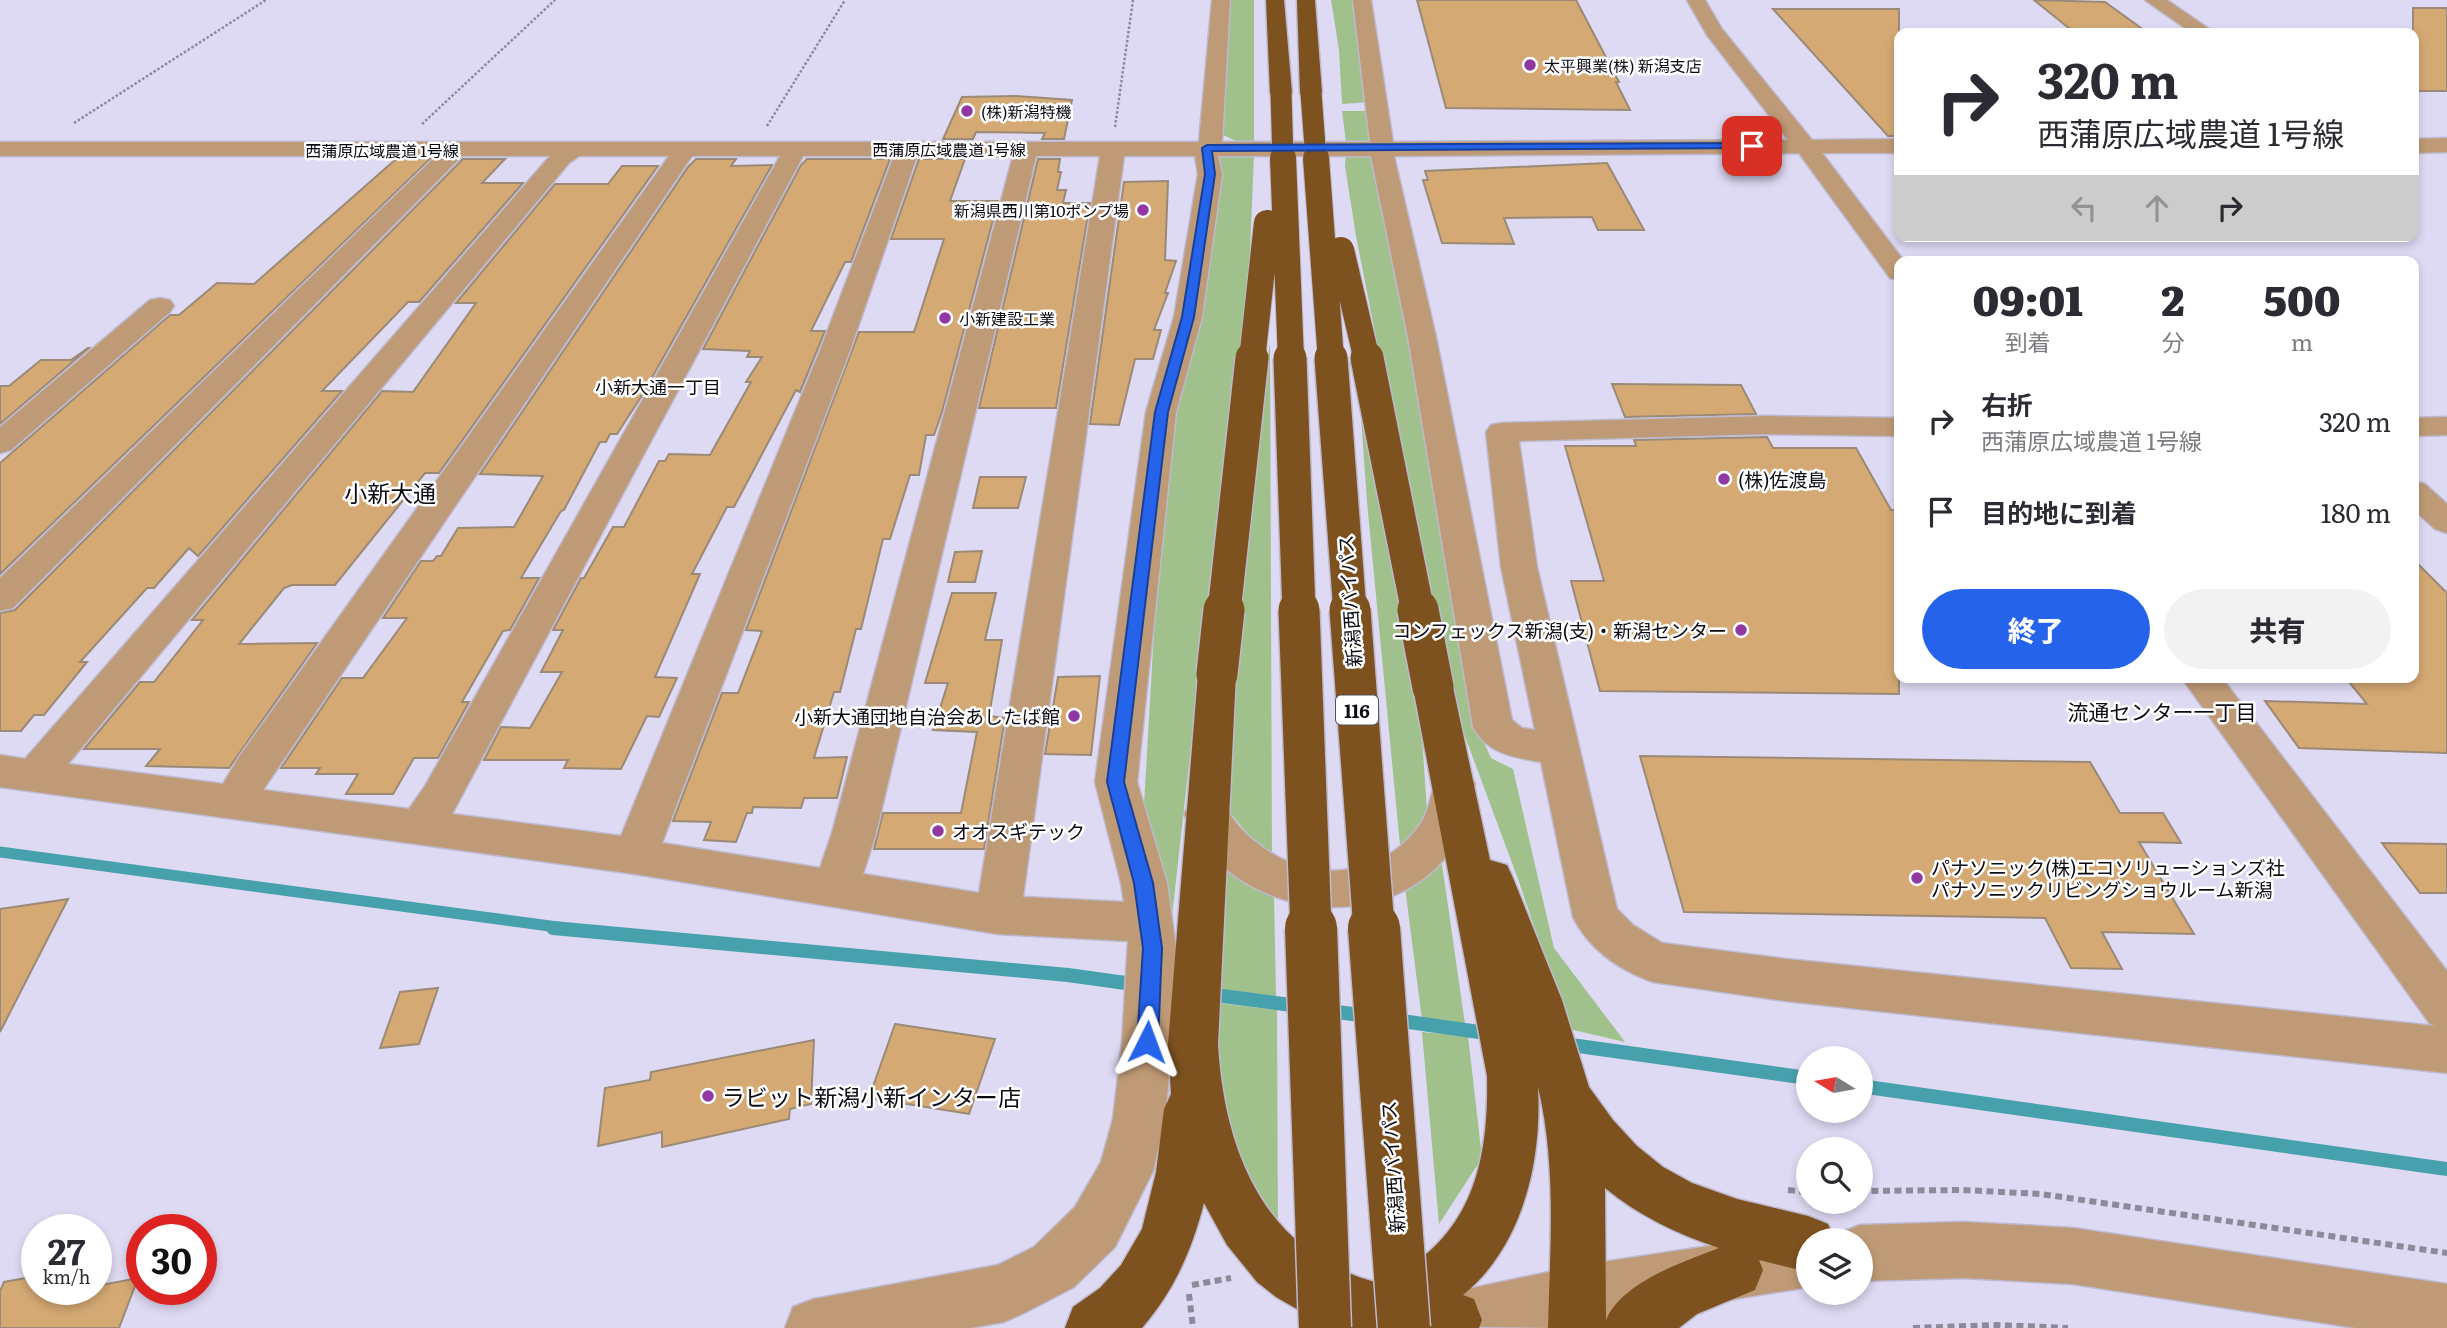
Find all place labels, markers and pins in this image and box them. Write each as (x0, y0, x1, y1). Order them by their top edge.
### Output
place label: 太平興業(株) 新潟支店 (1544, 53, 1702, 77)
marker: 太平興業(株) 新潟支店 (1522, 57, 1538, 73)
place label: (株)新潟特機 (981, 99, 1072, 123)
marker: (株)新潟特機 (959, 103, 975, 119)
pin (1722, 116, 1782, 176)
place label: 新潟県西川第10ポンプ場 (954, 198, 1129, 222)
marker: 新潟県西川第10ポンプ場 (1135, 202, 1151, 218)
place label: 小新建設工業 (959, 306, 1055, 330)
marker: 小新建設工業 (937, 310, 953, 326)
place label: (株)佐渡島 (1738, 465, 1827, 493)
marker: (株)佐渡島 (1716, 471, 1732, 487)
place label: コンフェックス新潟(支)・新潟センター (1393, 616, 1727, 644)
marker: コンフェックス新潟(支)・新潟センター (1733, 622, 1749, 638)
place label: 小新大通団地自治会あしたば館 (794, 702, 1060, 730)
marker: 小新大通団地自治会あしたば館 (1066, 708, 1082, 724)
place label: オオスギテック (952, 817, 1085, 845)
marker: オオスギテック (930, 823, 946, 839)
place label: パナソニック(株)エコソリューションズ社 パナソニックリビングショウルーム新潟 (1931, 853, 2285, 903)
marker: パナソニック(株)エコソリューションズ社 パナソニックリビングショウルーム新潟 (1909, 870, 1925, 886)
place label: ラビット新潟小新インター店 (722, 1079, 1021, 1113)
marker: ラビット新潟小新インター店 (700, 1088, 716, 1104)

